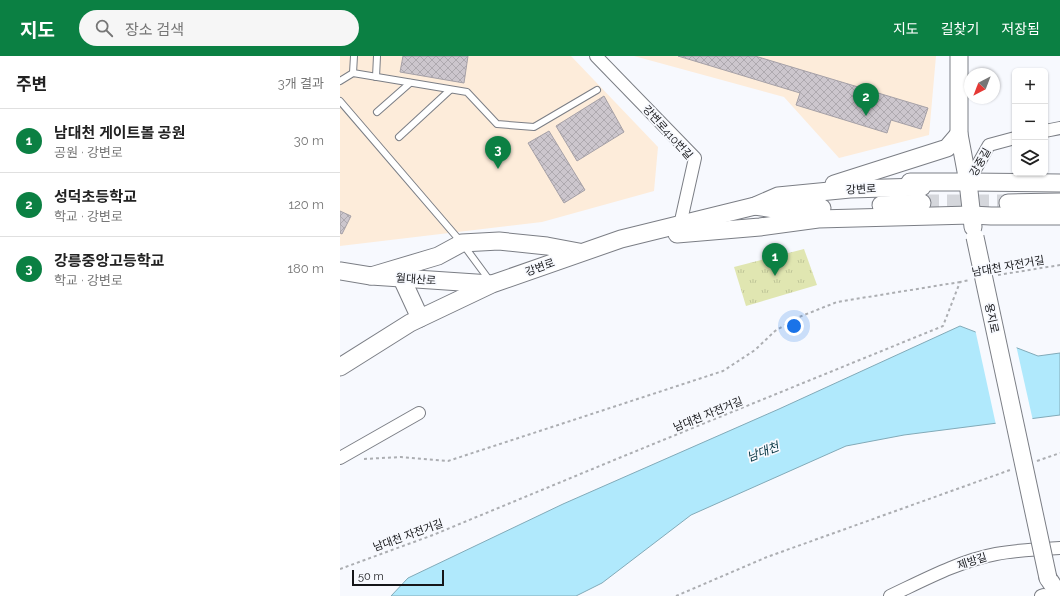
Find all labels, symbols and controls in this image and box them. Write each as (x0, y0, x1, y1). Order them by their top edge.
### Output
search box (79, 10, 359, 46)
icon: search (93, 17, 115, 39)
text: 지도 (20, 19, 55, 41)
text: 장소 검색 (125, 21, 184, 39)
text: 지도 (893, 21, 919, 37)
text: 길찾기 (941, 21, 979, 37)
text: 저장됨 (1001, 21, 1040, 37)
north arrow (964, 68, 1000, 104)
map controls (1012, 68, 1048, 176)
button: + (1012, 68, 1048, 104)
text: 주변 (16, 74, 47, 94)
text: 3개 결과 (278, 76, 324, 91)
pin: 2 (853, 83, 879, 116)
street label: 강변로410번길 (640, 103, 695, 162)
button: − (1012, 104, 1048, 140)
text: 남대천 게이트볼 공원 (54, 124, 185, 142)
text: 1 (26, 133, 32, 148)
text: 30 m (294, 133, 324, 148)
pin: 3 (485, 136, 511, 169)
button: layers (1012, 140, 1048, 176)
text: 공원 · 강변로 (54, 145, 123, 160)
street label: 강중길 (967, 146, 994, 179)
street label: 강변로 (846, 182, 877, 197)
text: 성덕초등학교 (54, 188, 137, 206)
text: 2 (25, 197, 33, 212)
text: 120 m (288, 197, 324, 212)
text: 학교 · 강변로 (54, 209, 123, 224)
pin: 1 (762, 243, 788, 276)
text: 강릉중앙고등학교 (54, 252, 164, 270)
street label: 남대천 자전거길 (971, 254, 1045, 279)
street label: 강변로 (524, 256, 557, 279)
text: 3 (25, 261, 33, 276)
text: 180 m (288, 261, 324, 276)
street label: 월대산로 (395, 272, 437, 287)
text: 학교 · 강변로 (54, 273, 123, 288)
street label: 용지로 (982, 302, 1001, 334)
your location (784, 316, 804, 336)
street label: 남대천 자전거길 (672, 395, 745, 434)
water label: 남대천 (745, 439, 783, 464)
street label: 남대천 자전거길 (371, 517, 445, 554)
street label: 제방길 (956, 551, 989, 572)
scale bar (352, 568, 444, 587)
text: 50 m (358, 570, 384, 583)

